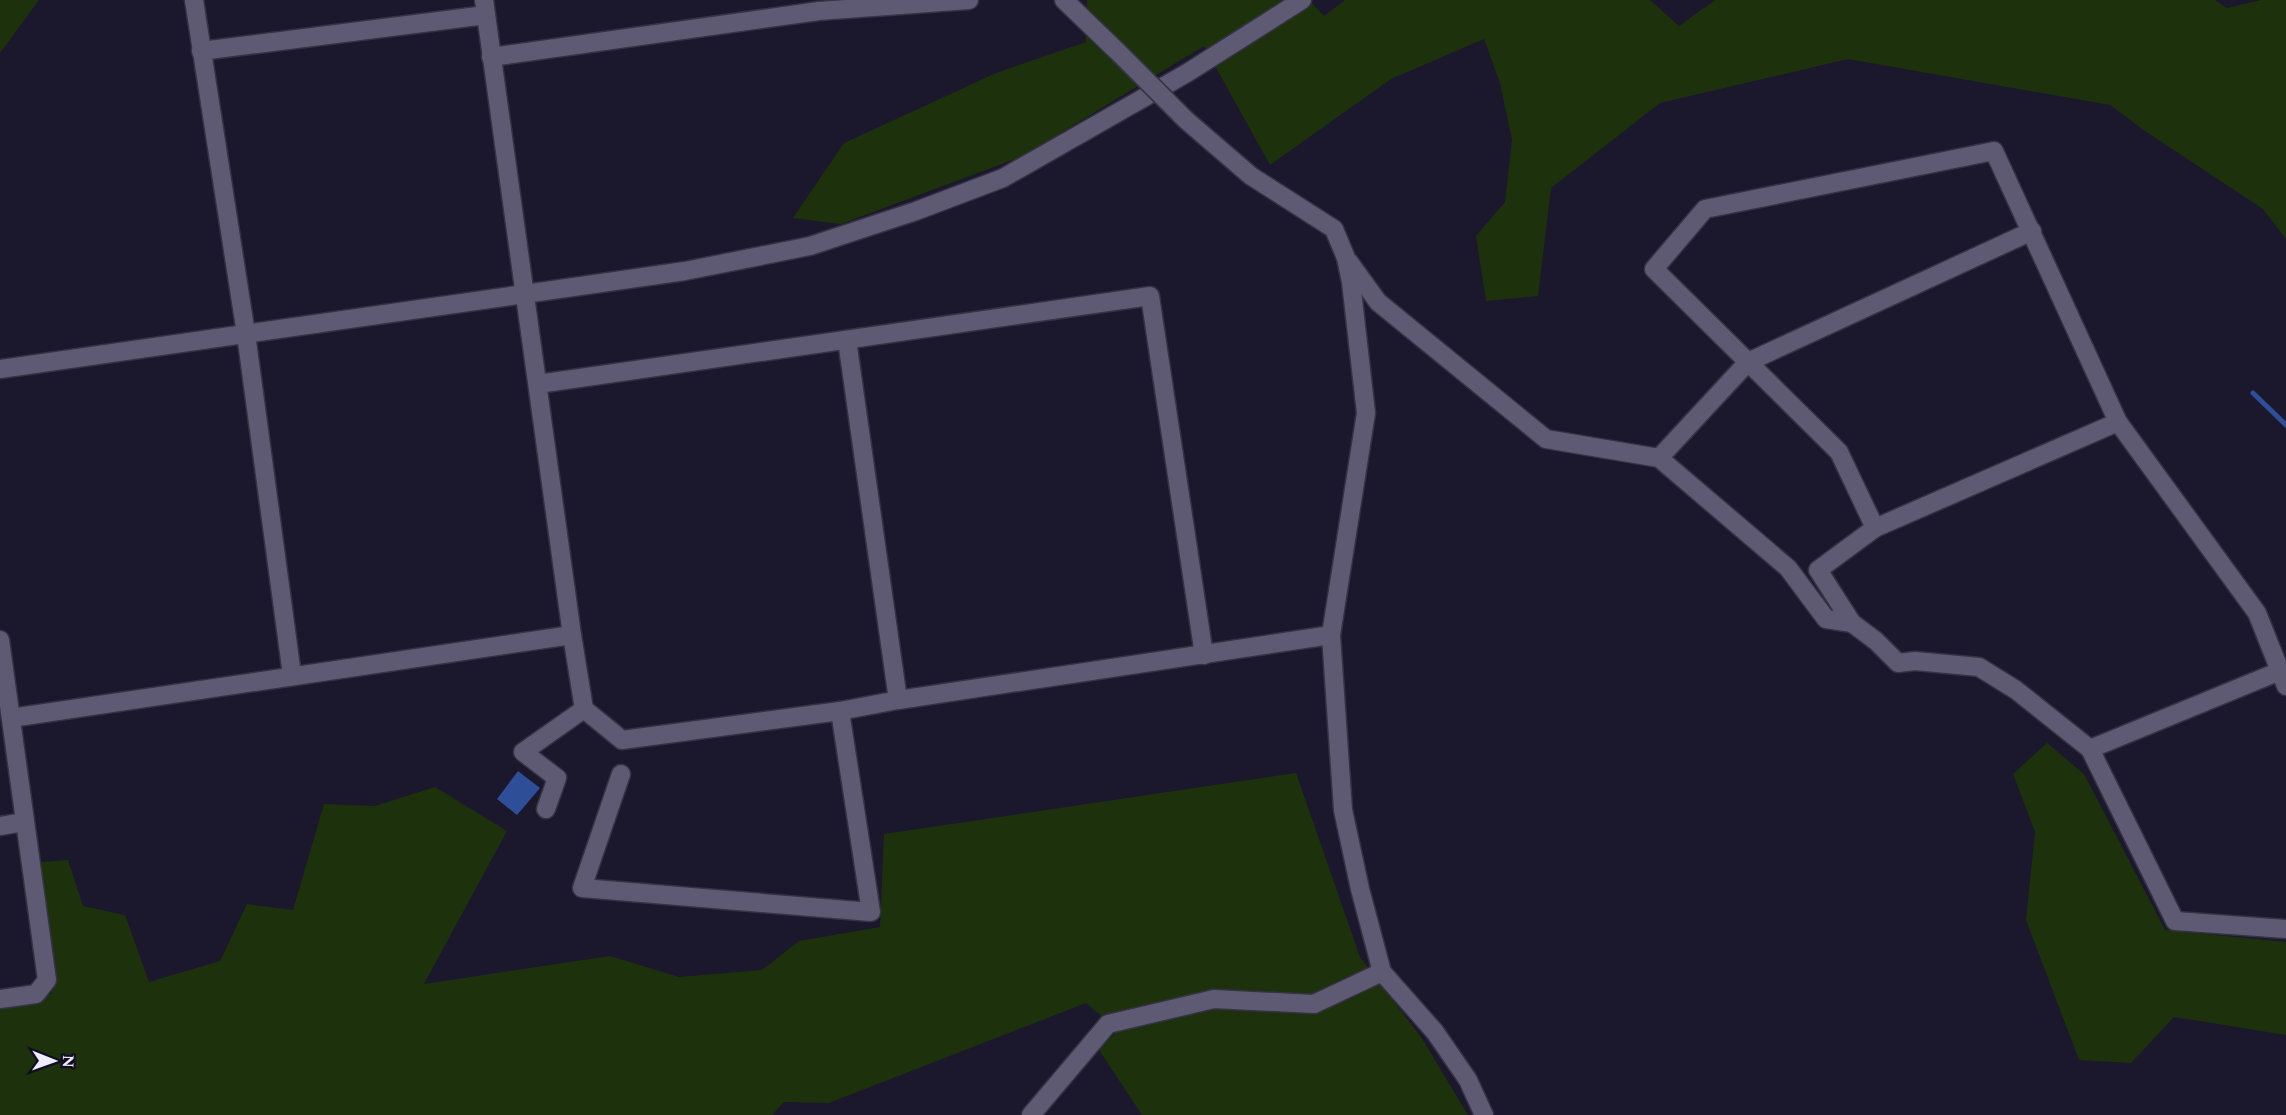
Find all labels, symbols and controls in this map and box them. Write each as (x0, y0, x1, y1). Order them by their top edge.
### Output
north arrow (24, 1031, 84, 1091)
text: N (56, 1055, 80, 1068)

